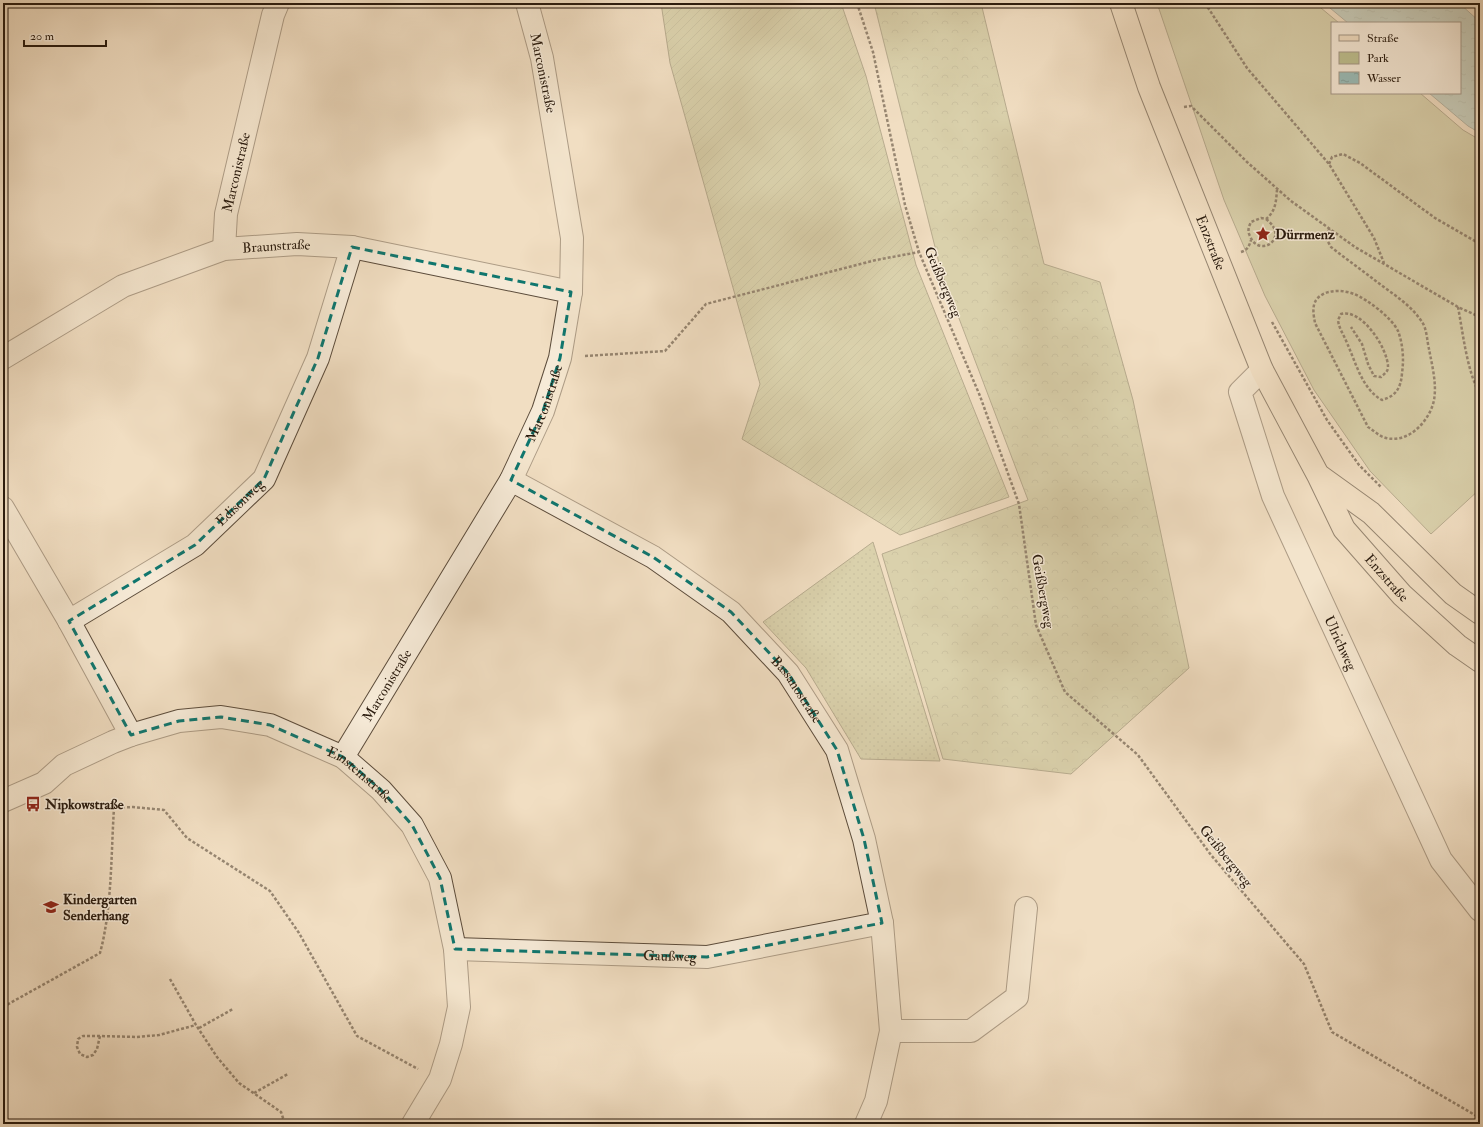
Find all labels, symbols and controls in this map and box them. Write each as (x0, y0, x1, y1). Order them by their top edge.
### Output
scale bar (24, 22, 106, 48)
legend (1331, 22, 1461, 94)
text: 20 m (30, 29, 55, 44)
street label: Marconistraße (526, 31, 560, 115)
text: Straße (1367, 31, 1398, 46)
text: Park (1367, 51, 1389, 66)
text: Wasser (1366, 71, 1401, 86)
street label: Marconistraße (218, 130, 254, 214)
street label: Enzstraße (1192, 212, 1230, 273)
place icon: Dürrmenz (1254, 225, 1272, 243)
place label: Dürrmenz (1275, 226, 1335, 243)
street label: Braunstraße (242, 235, 311, 256)
street label: Geißbergweg (921, 244, 966, 321)
street label: Marconistraße (522, 362, 566, 444)
street label: Edisonweg (212, 474, 268, 529)
street label: Enzstraße (1361, 550, 1412, 605)
street label: Geißbergweg (1028, 553, 1058, 630)
street label: Ulrichweg (1321, 613, 1361, 674)
street label: Marconistraße (358, 646, 415, 724)
street label: Bassanostraße (768, 652, 826, 726)
street label: Einsteinstraße (325, 743, 397, 807)
bus stop icon: Nipkowstraße (24, 795, 42, 813)
place label: Nipkowstraße (44, 796, 124, 814)
street label: Geißbergweg (1196, 822, 1257, 891)
place label: Kindergarten Senderhang (63, 891, 138, 925)
school or university icon: Kindergarten Senderhang (42, 898, 60, 916)
street label: Gaußweg (643, 946, 698, 965)

